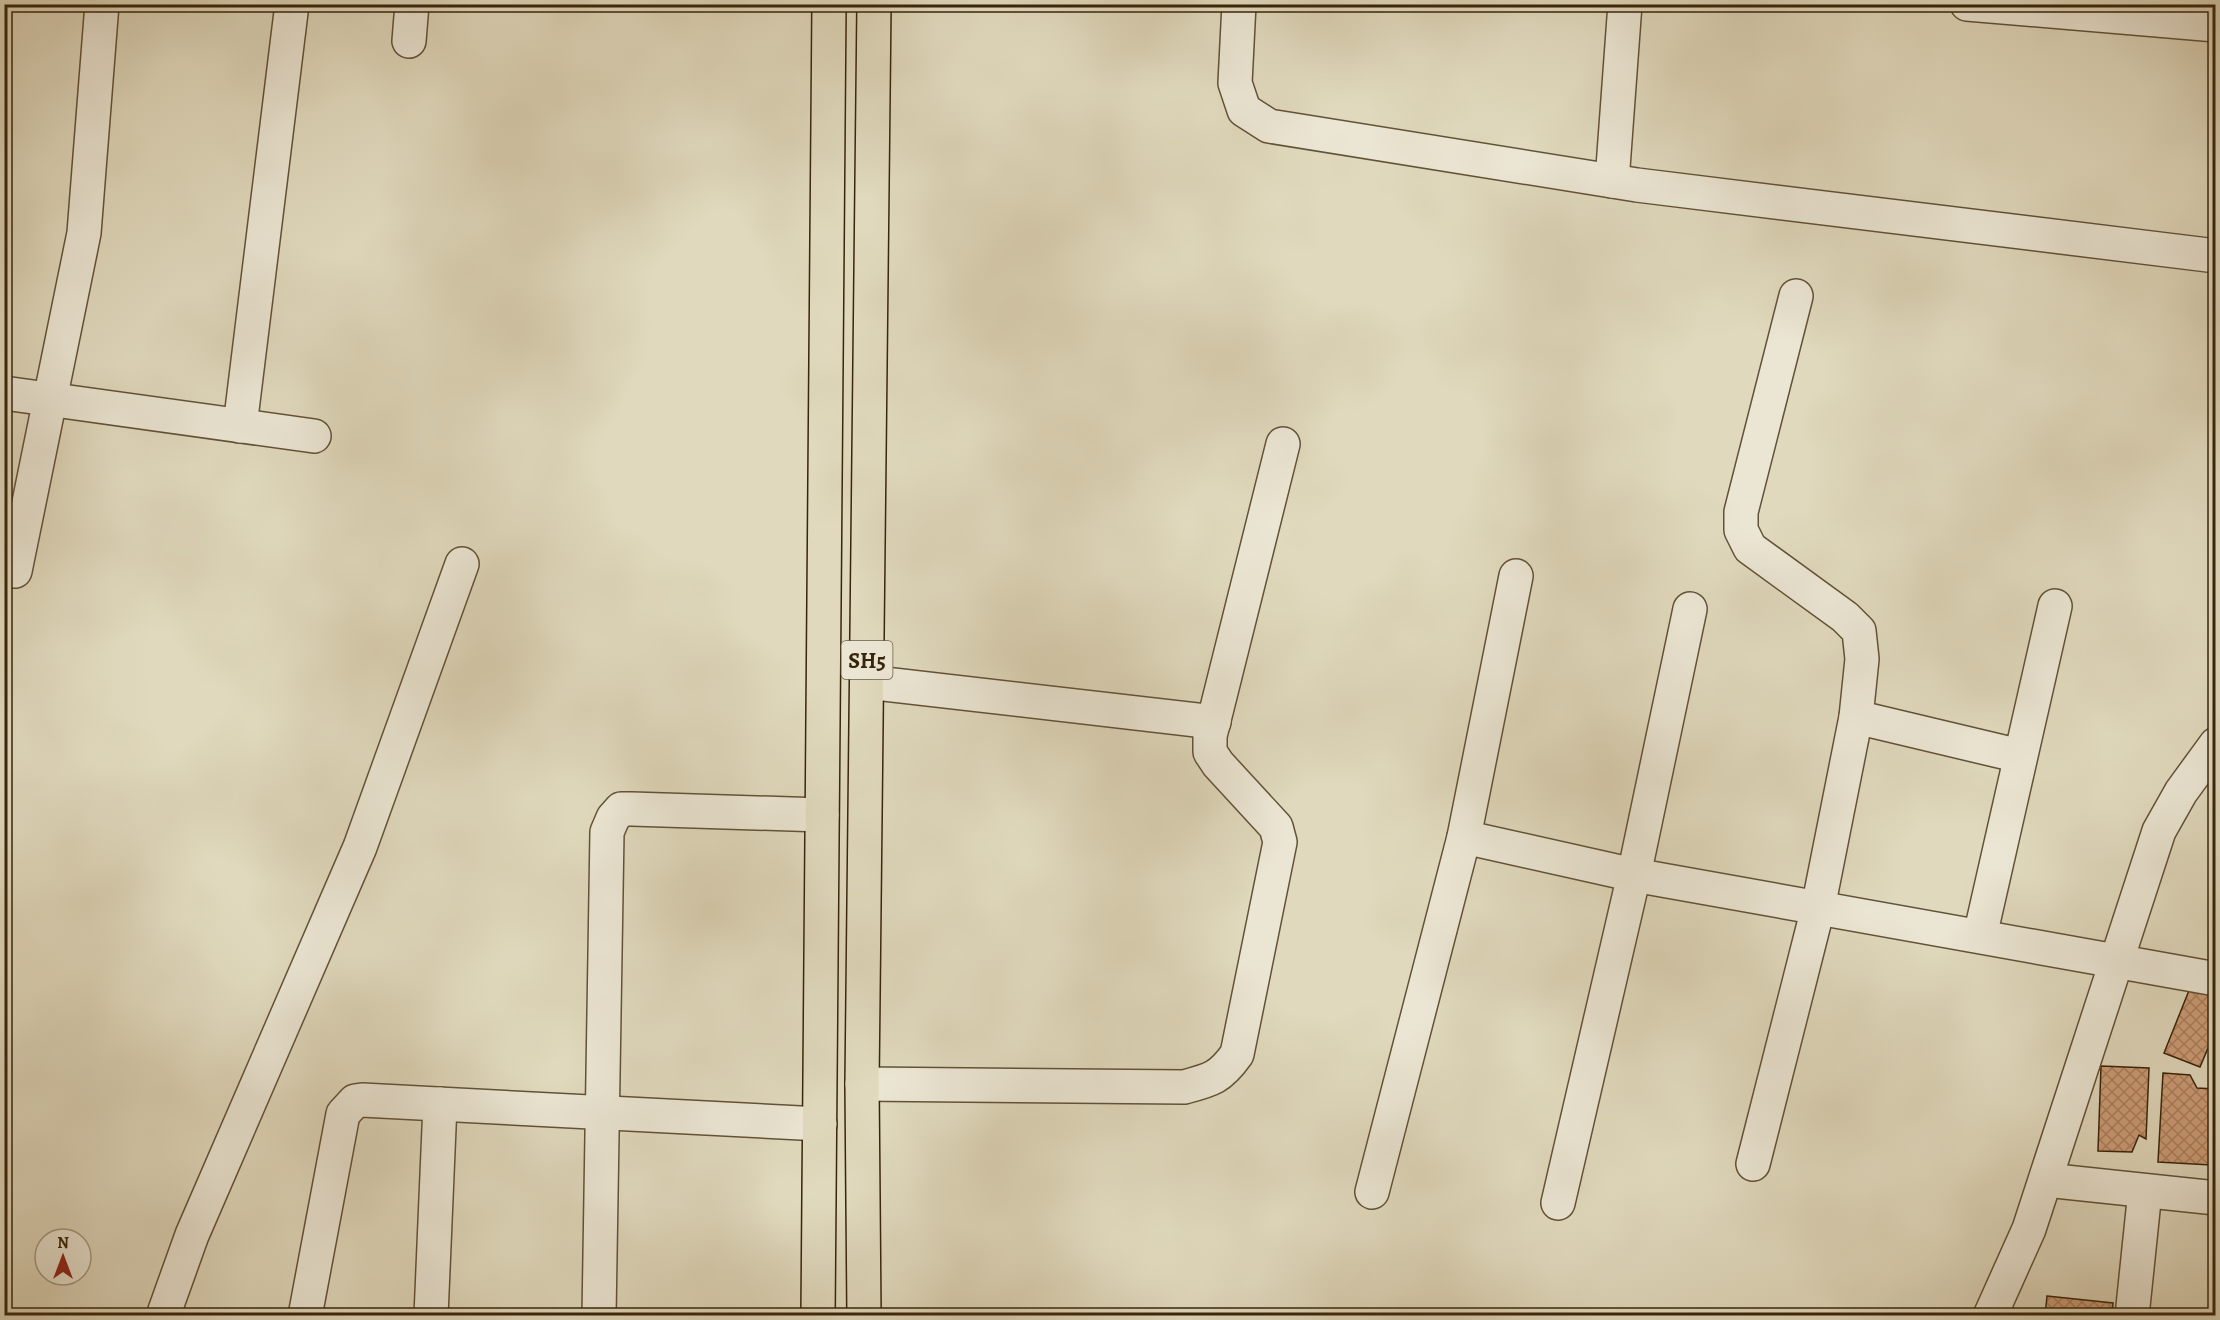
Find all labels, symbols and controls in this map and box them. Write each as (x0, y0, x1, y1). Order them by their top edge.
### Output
road number: SH5 (842, 641, 892, 679)
north arrow (33, 1227, 93, 1287)
text: N (57, 1232, 69, 1254)

